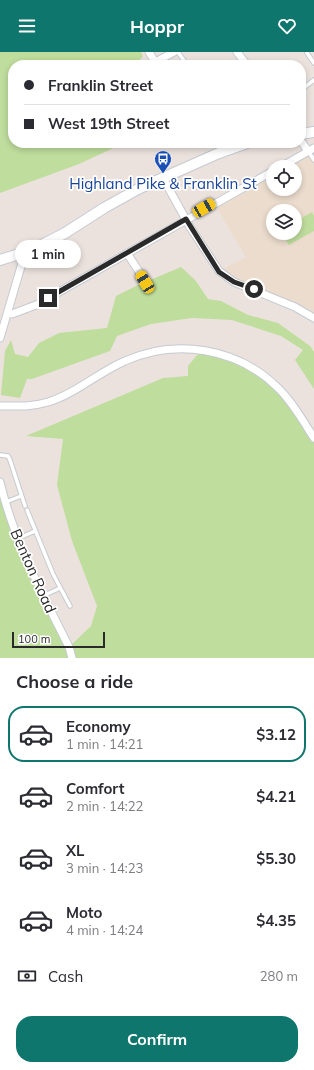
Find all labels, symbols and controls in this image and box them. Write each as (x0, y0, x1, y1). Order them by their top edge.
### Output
icon: menu (16, 15, 38, 37)
text: Hoppr (130, 15, 184, 38)
icon: heart (276, 15, 298, 37)
text: Franklin Street (48, 76, 153, 95)
text: West 19th Street (48, 114, 169, 133)
bus stop icon: Highland Pike & Franklin St (153, 149, 173, 174)
map controls (266, 160, 302, 240)
button: locate (266, 160, 302, 196)
place label: Highland Pike & Franklin St (69, 174, 257, 193)
car (191, 197, 217, 219)
button: layers (266, 204, 302, 240)
callout: 1 min (15, 240, 81, 268)
text: 1 min (31, 246, 65, 262)
car (134, 269, 156, 295)
route start (245, 280, 263, 298)
route end (39, 289, 57, 307)
street label: Benton Road (6, 526, 61, 616)
scale bar (12, 630, 105, 649)
text: 100 m (18, 632, 50, 646)
text: Choose a ride (16, 670, 133, 693)
icon: car (18, 716, 54, 752)
text: Economy (66, 717, 131, 736)
text: $3.12 (256, 725, 296, 744)
text: 1 min · 14:21 (66, 736, 143, 752)
icon: car (18, 778, 54, 814)
text: Comfort (66, 779, 124, 798)
text: $4.21 (256, 787, 296, 806)
text: 2 min · 14:22 (66, 798, 143, 814)
icon: car (18, 840, 54, 876)
text: XL (66, 841, 84, 860)
text: $5.30 (256, 849, 296, 868)
text: 3 min · 14:23 (66, 860, 143, 876)
icon: car (18, 902, 54, 938)
text: Moto (66, 903, 102, 922)
text: $4.35 (256, 911, 296, 930)
text: 4 min · 14:24 (66, 922, 143, 938)
icon: cash (16, 965, 38, 987)
text: Cash (48, 967, 83, 986)
text: 280 m (260, 968, 298, 984)
button: Confirm (16, 1016, 298, 1062)

